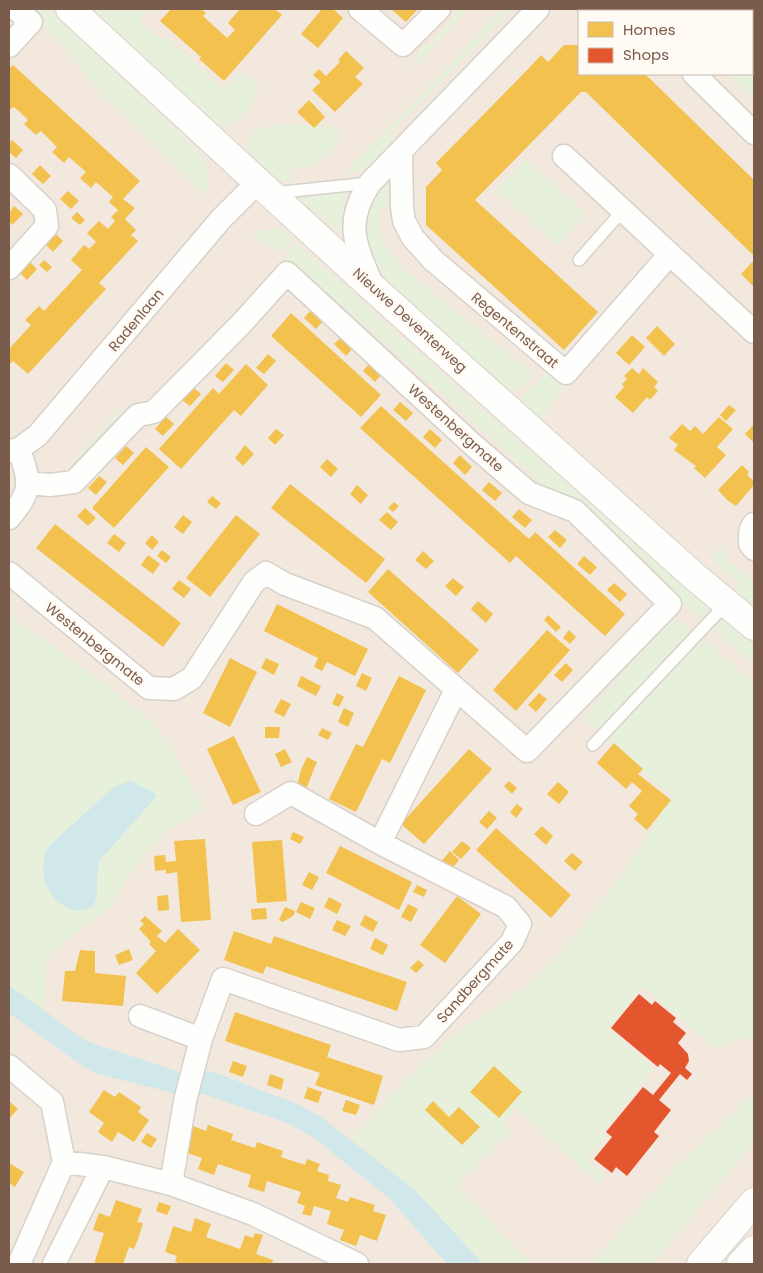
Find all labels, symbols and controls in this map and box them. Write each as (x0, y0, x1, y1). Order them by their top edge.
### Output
legend (578, 10, 753, 75)
text: Homes (623, 19, 676, 40)
text: Shops (623, 44, 669, 65)
street label: Nieuwe Deventerweg (348, 263, 472, 377)
street label: Radenlaan (104, 284, 168, 356)
street label: Regentenstraat (467, 287, 563, 373)
street label: Westenbergmate (404, 379, 509, 477)
street label: Westenbergmate (41, 598, 149, 691)
street label: Sandbergmate (432, 934, 518, 1027)

